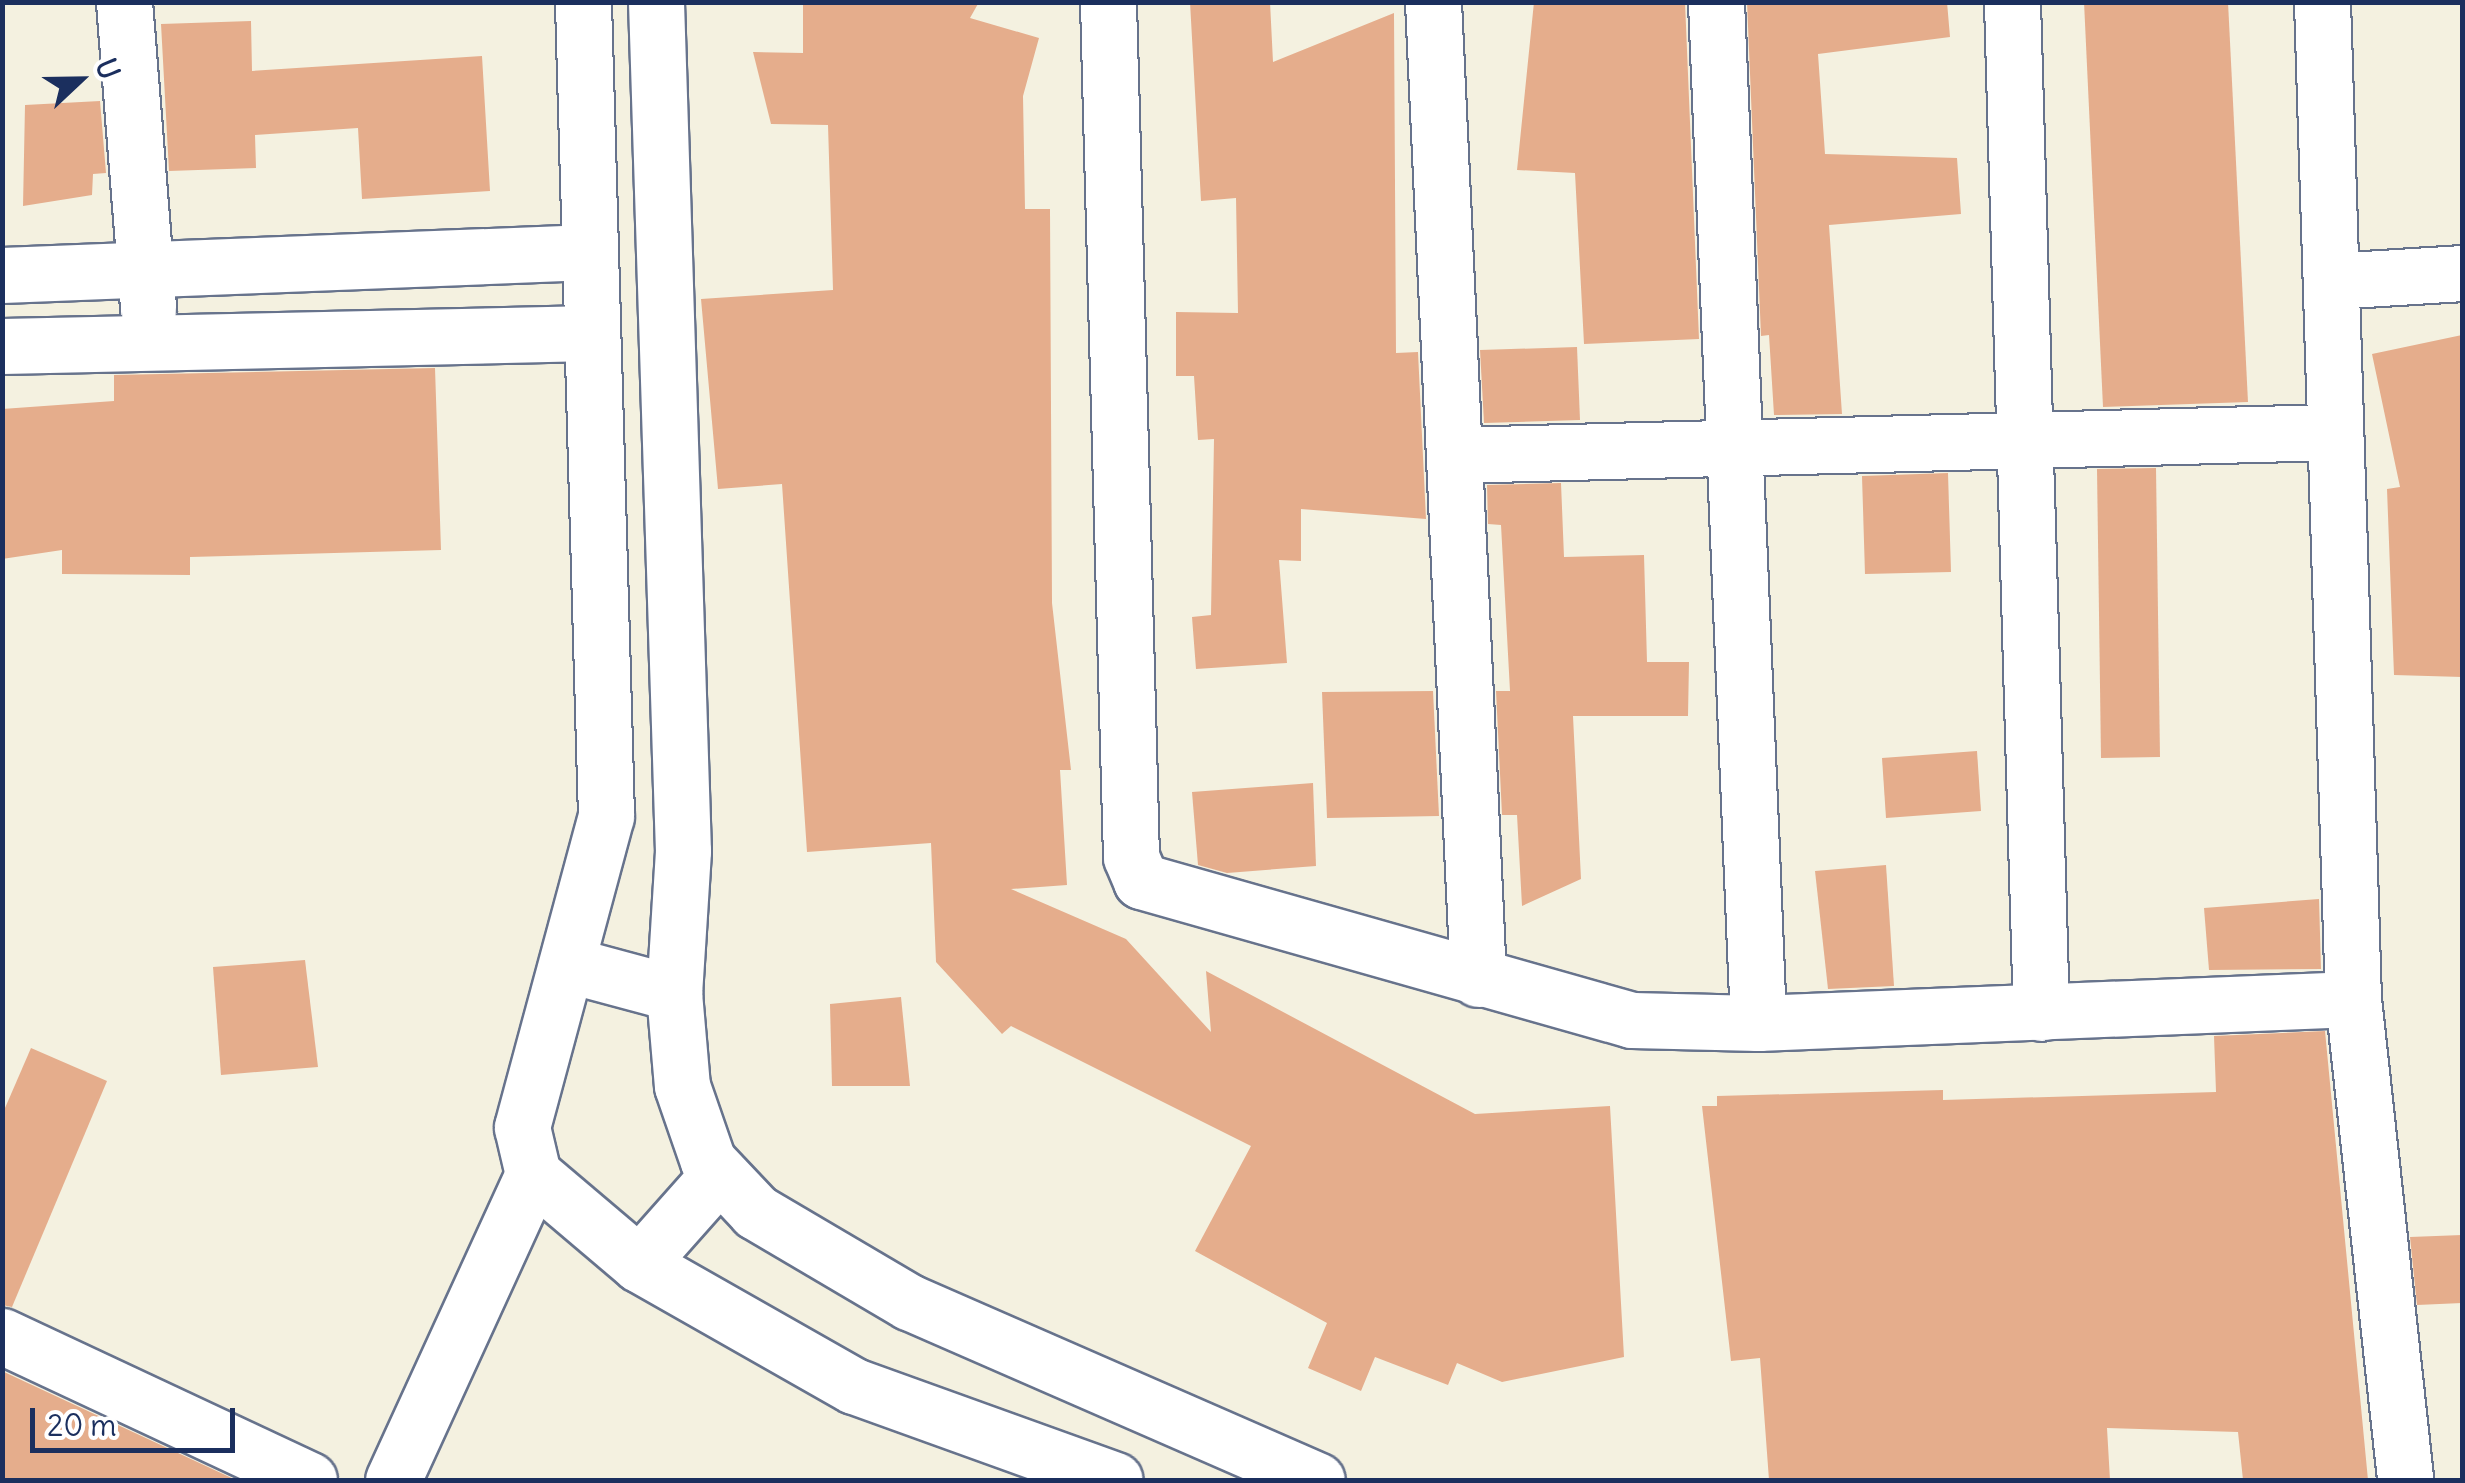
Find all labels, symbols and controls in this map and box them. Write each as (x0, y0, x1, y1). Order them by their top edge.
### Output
north arrow (30, 30, 130, 130)
text: U (88, 53, 128, 84)
scale bar (35, 1388, 240, 1450)
text: 20 m (47, 1406, 117, 1444)

